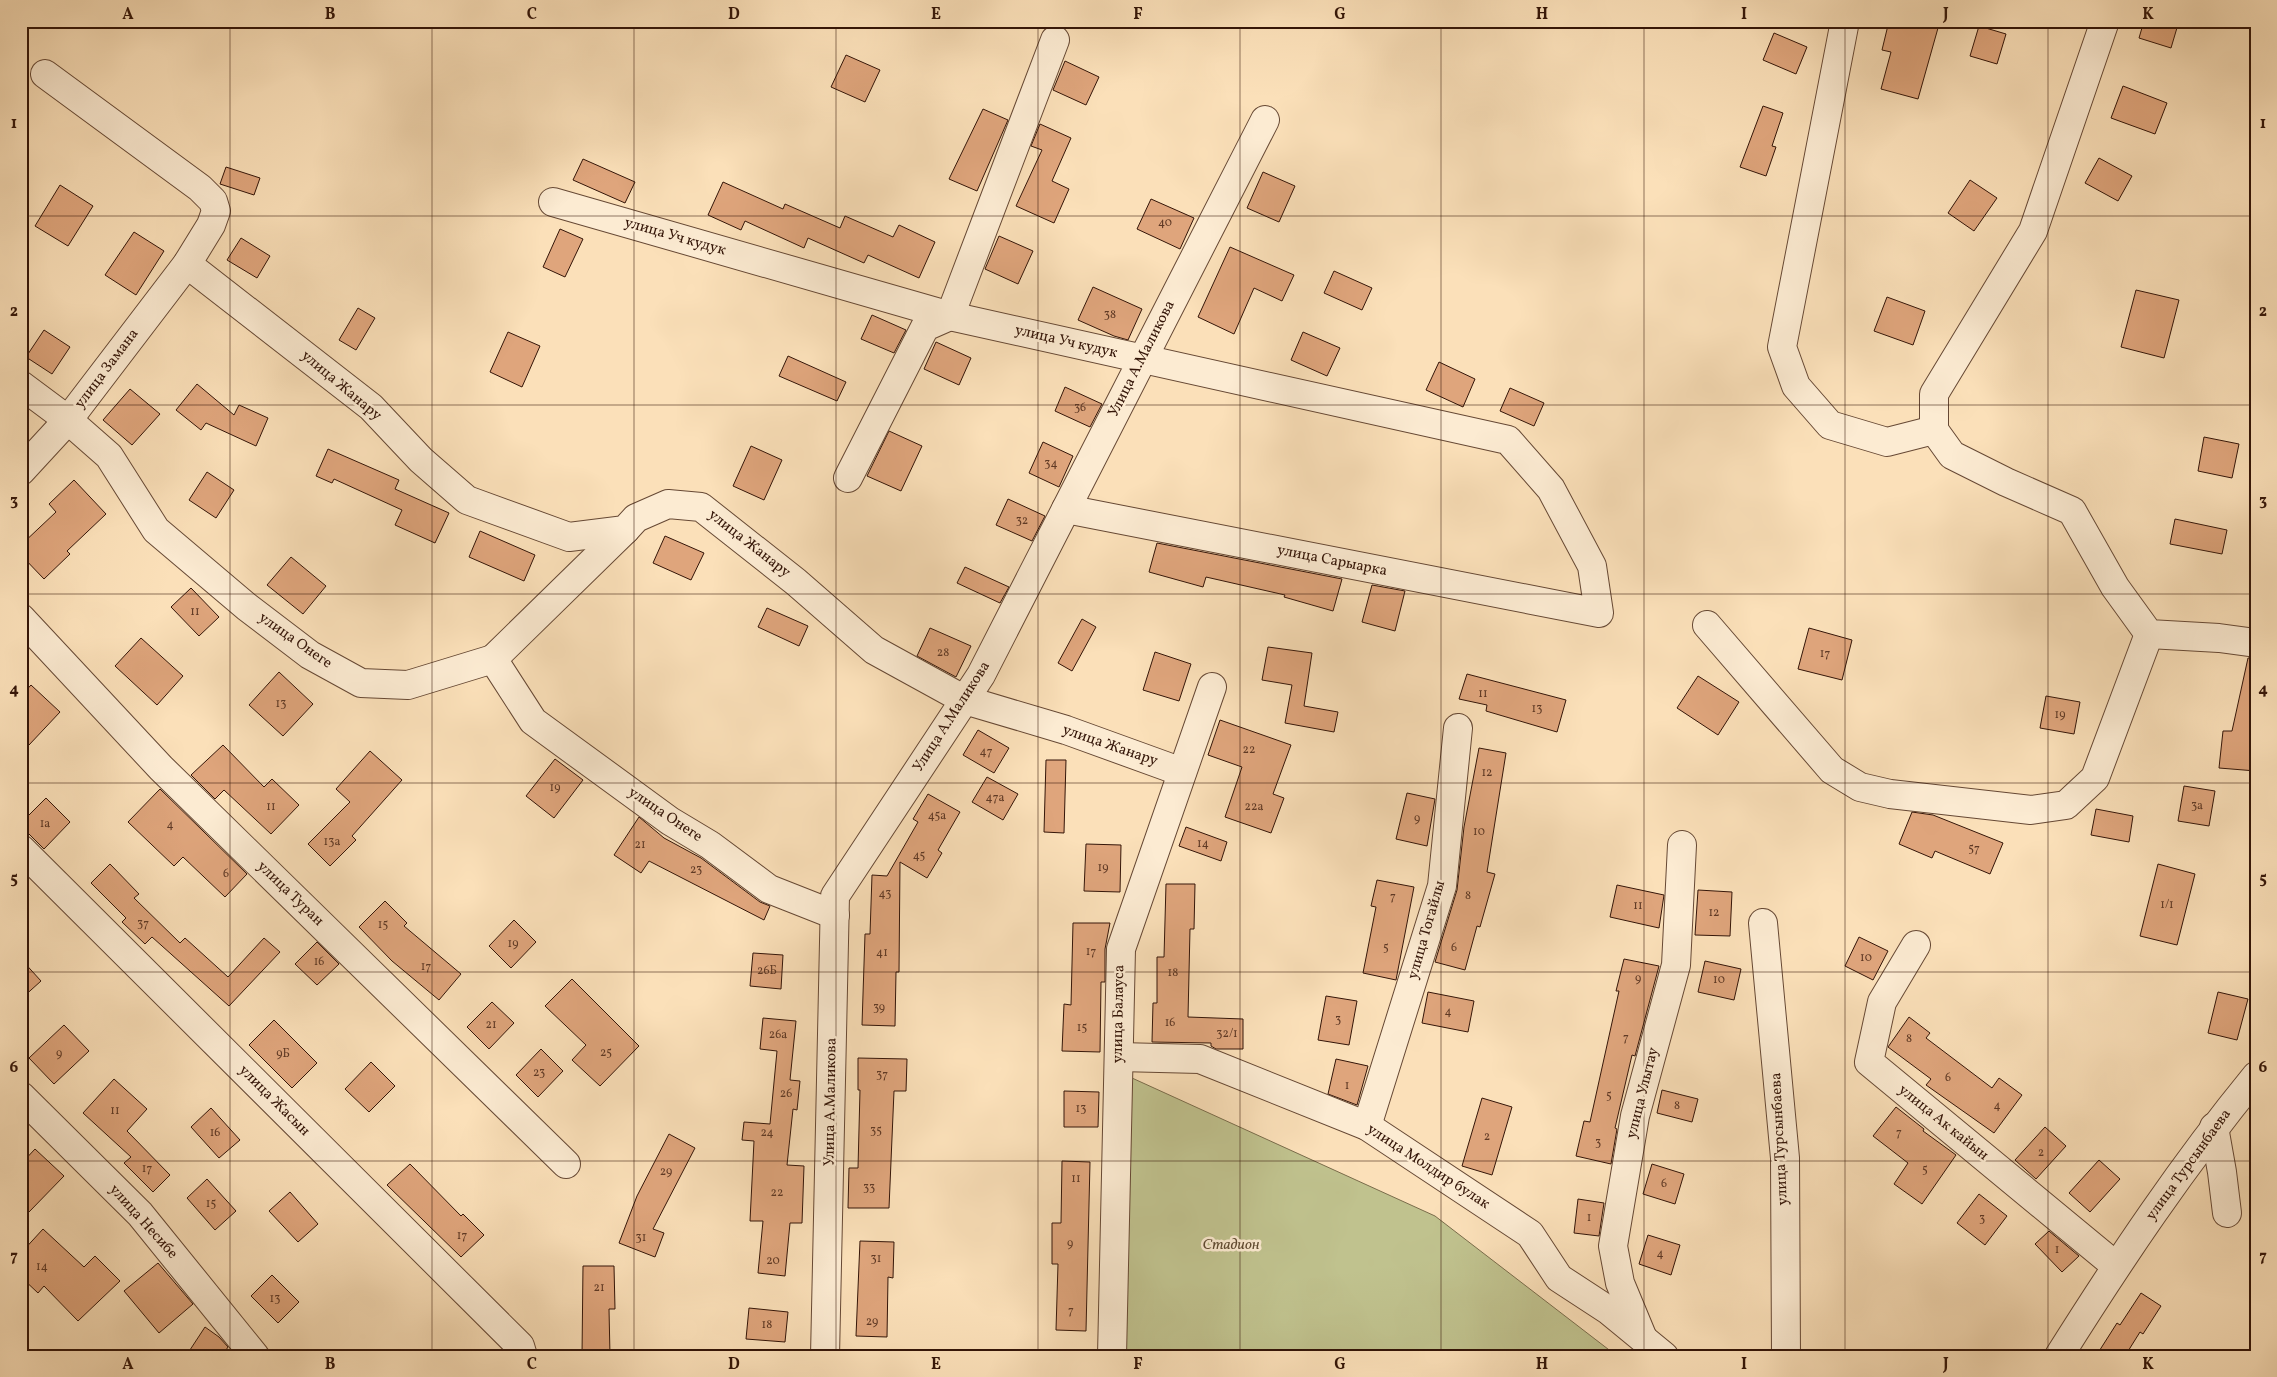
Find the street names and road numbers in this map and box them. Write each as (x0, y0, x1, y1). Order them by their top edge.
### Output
street label: улица Уч кудук (622, 212, 728, 262)
street label: Улица А.Маликова (1103, 297, 1181, 421)
street label: улица Уч кудук (1013, 320, 1119, 364)
street label: улица Замана (70, 325, 144, 413)
street label: улица Жанару (296, 346, 386, 426)
street label: улица Жанару (703, 505, 795, 583)
street label: улица Сарыарка (1275, 540, 1389, 582)
street label: улица Онеге (254, 608, 336, 674)
street label: Улица А.Маликова (908, 657, 996, 777)
street label: улица Жанару (1060, 720, 1160, 772)
street label: улица Онеге (624, 782, 706, 848)
street label: улица Туран (252, 857, 328, 931)
street label: улица Тогайлы (1403, 878, 1451, 982)
street label: улица Балауса (1108, 965, 1130, 1063)
street label: Улица А.Маликова (819, 1038, 843, 1166)
street label: улица Улытау (1622, 1045, 1664, 1141)
street label: улица Жасын (234, 1061, 314, 1141)
street label: улица Турсынбаева (1766, 1072, 1794, 1206)
street label: улица Ак кайын (1893, 1080, 1993, 1166)
street label: улица Турсынбаева (2141, 1105, 2237, 1225)
street label: улица Молдир булак (1362, 1119, 1494, 1215)
street label: улица Несибе (104, 1180, 182, 1264)

